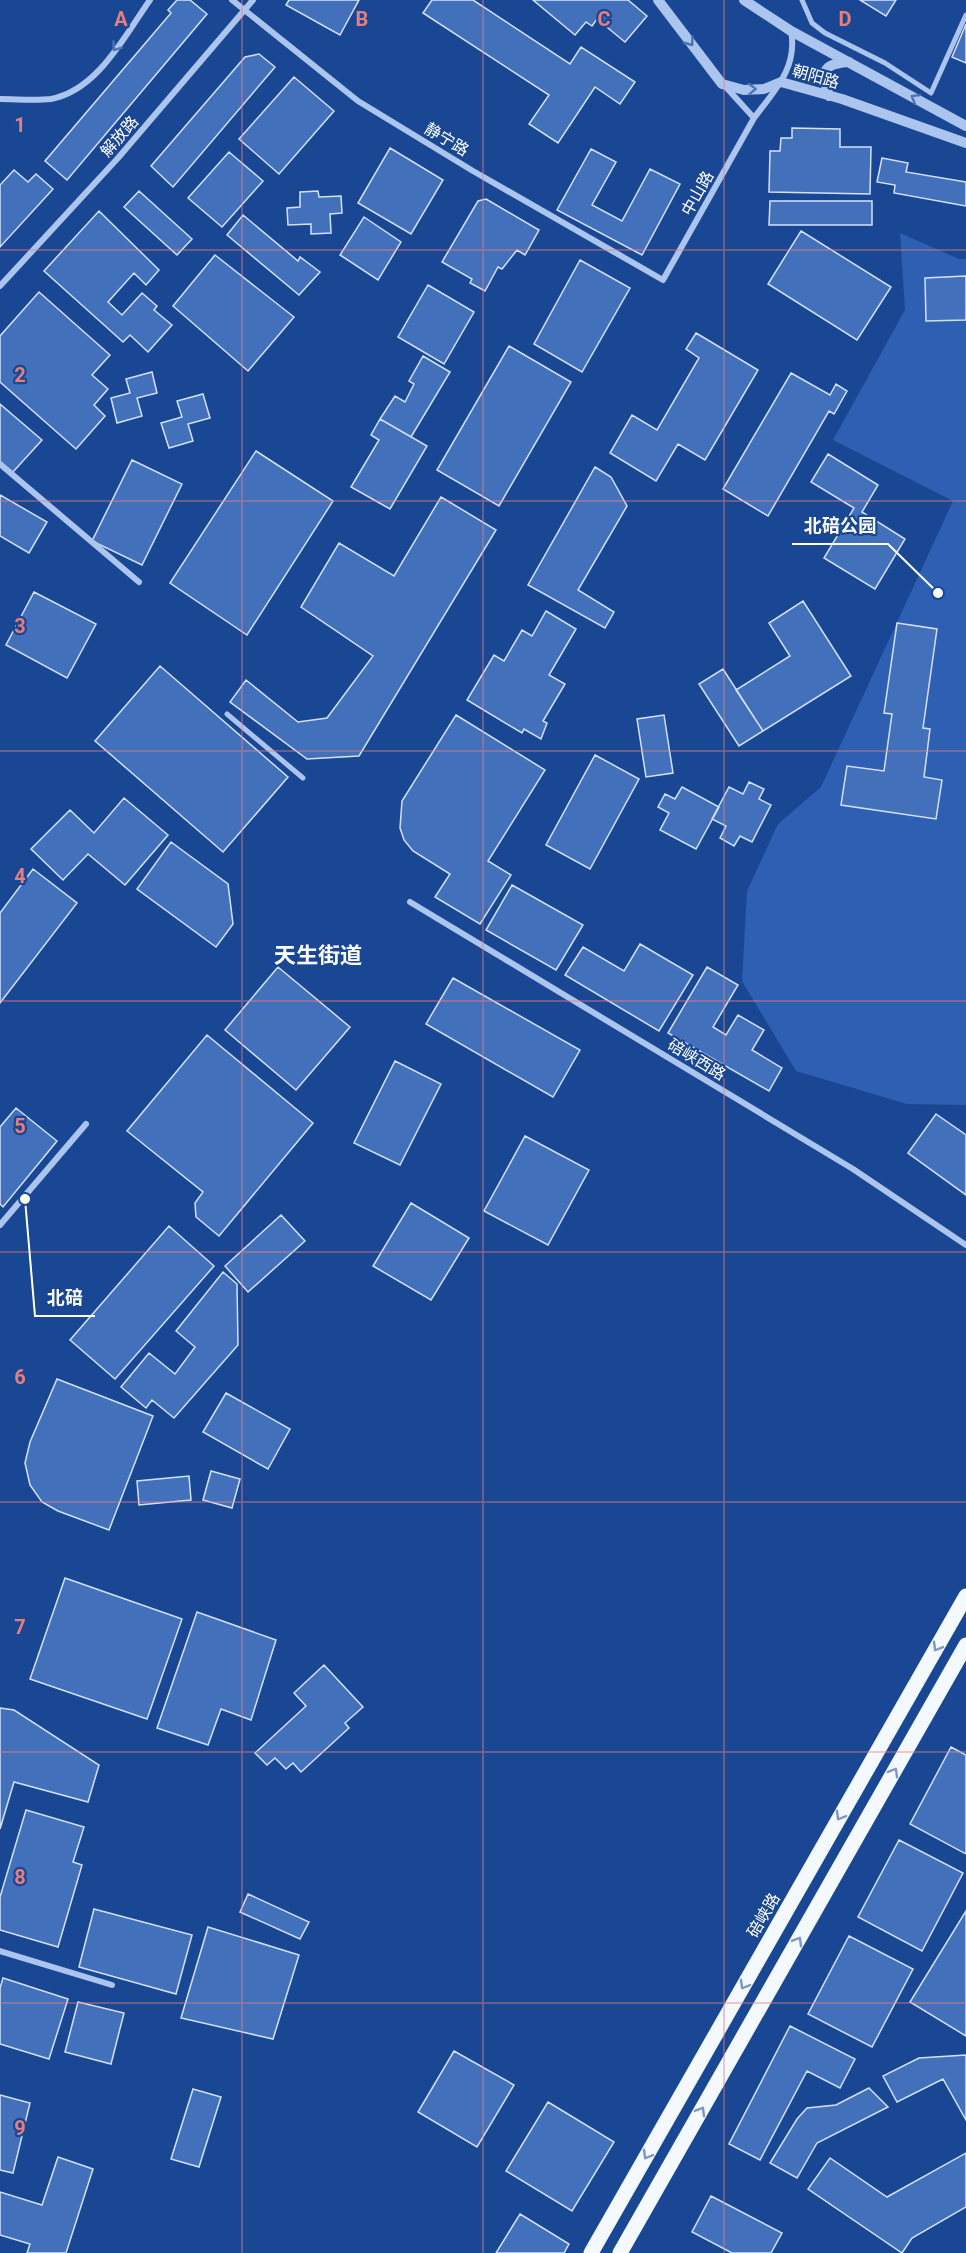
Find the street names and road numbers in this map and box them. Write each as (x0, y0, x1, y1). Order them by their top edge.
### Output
street label: 朝阳路 (790, 61, 842, 92)
street label: 解放路 (96, 112, 142, 161)
street label: 静宁路 (421, 119, 472, 160)
street label: 中山路 (677, 168, 717, 219)
street label: 碚峡西路 (664, 1035, 729, 1084)
street label: 碚峡路 (743, 1890, 784, 1941)

